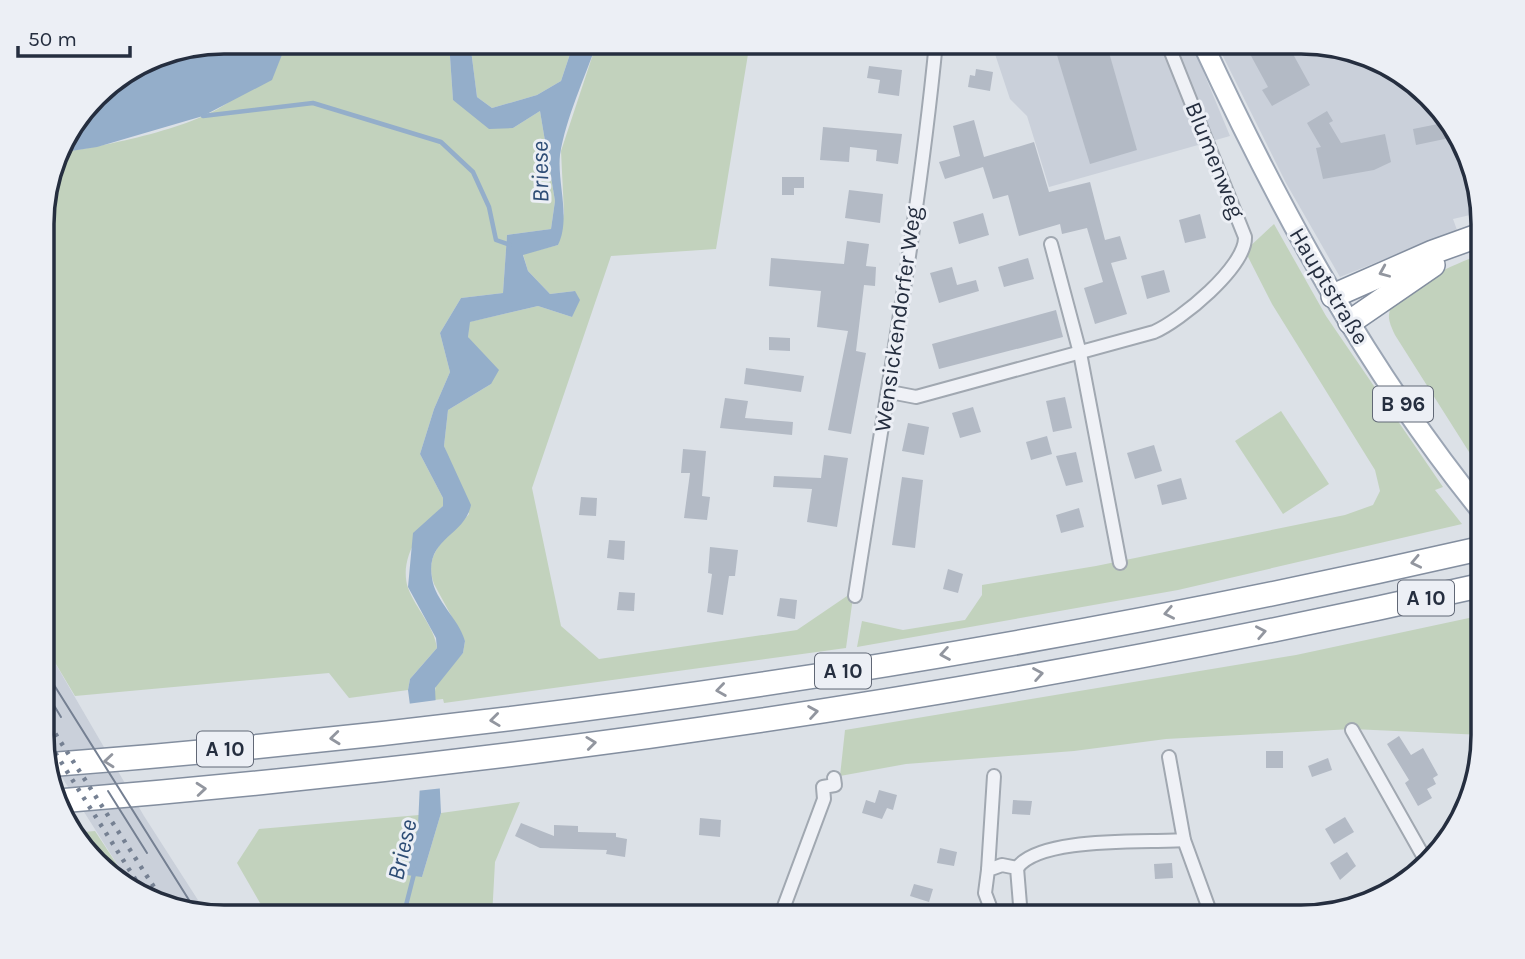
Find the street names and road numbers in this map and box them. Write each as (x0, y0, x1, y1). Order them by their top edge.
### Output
street label: Blumenweg (1179, 98, 1251, 222)
street label: Wensickendorfer Weg (869, 204, 927, 434)
street label: Hauptstraße (1284, 223, 1374, 349)
road number: B 96 (1373, 386, 1433, 422)
road number: A 10 (1398, 580, 1454, 616)
road number: A 10 (815, 654, 871, 688)
road number: A 10 (197, 732, 253, 766)

